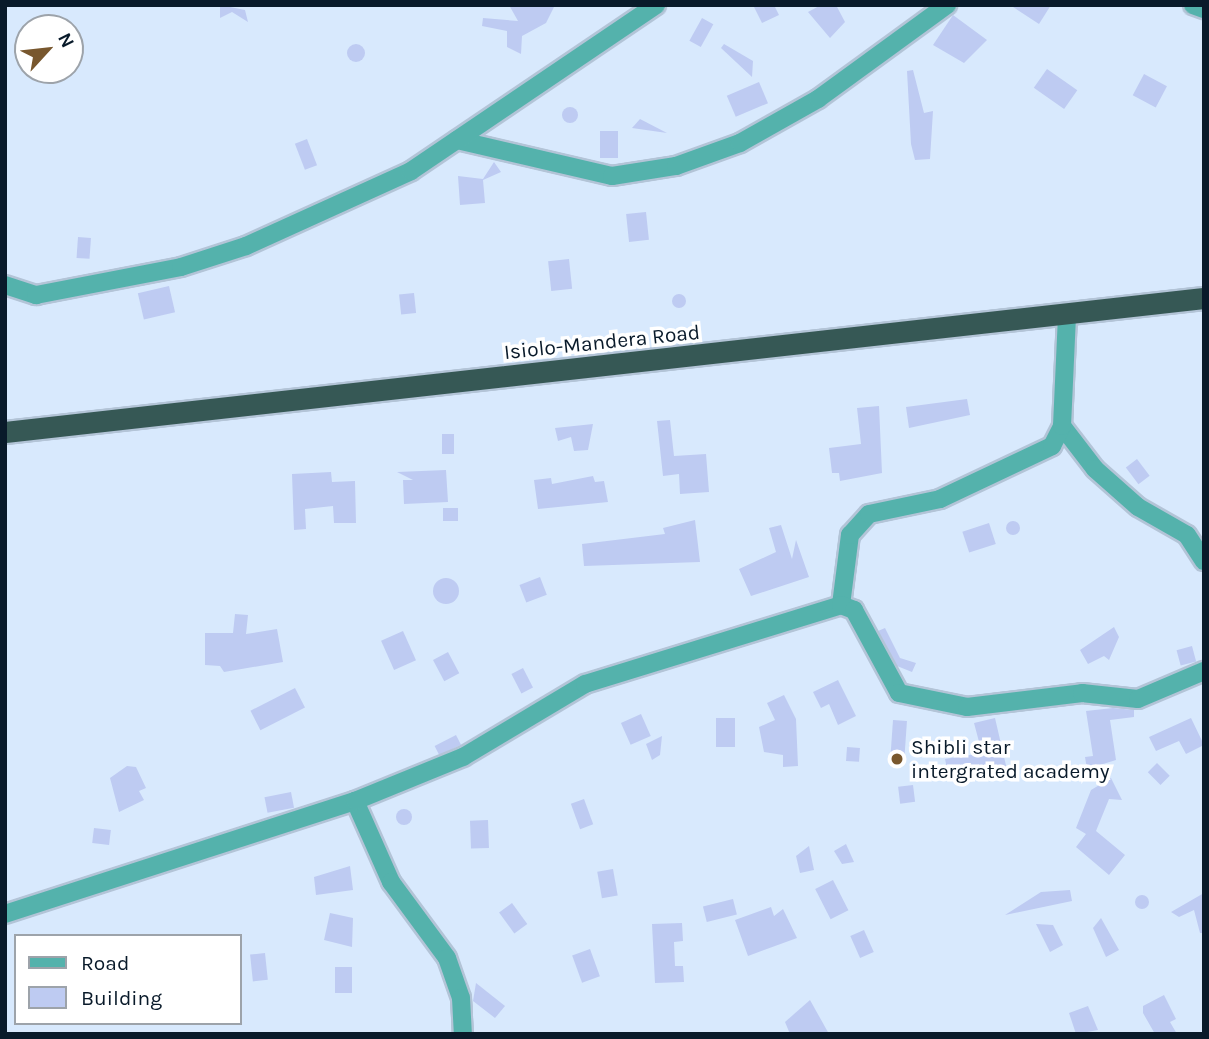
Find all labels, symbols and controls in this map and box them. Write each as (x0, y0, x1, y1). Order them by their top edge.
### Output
north arrow (14, 14, 84, 84)
text: N (53, 29, 79, 51)
street label: Isiolo-Mandera Road (503, 319, 701, 365)
place label: Shibli star intergrated academy (911, 734, 1110, 784)
marker: Shibli star intergrated academy (889, 751, 905, 767)
legend (14, 934, 242, 1025)
text: Road (81, 951, 129, 975)
text: Building (81, 986, 162, 1010)

